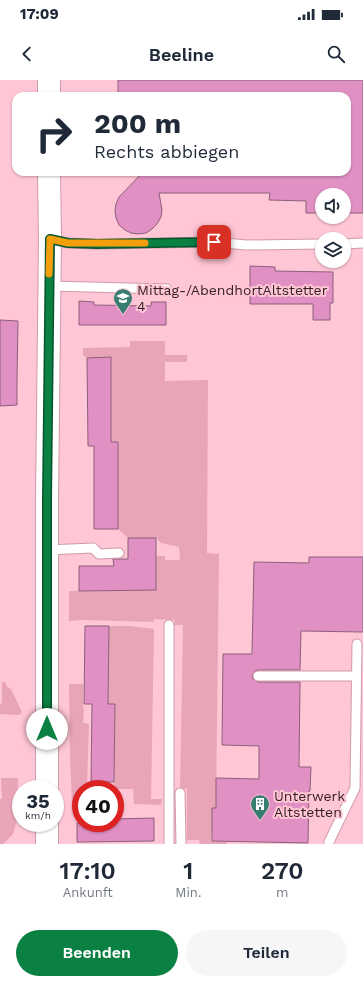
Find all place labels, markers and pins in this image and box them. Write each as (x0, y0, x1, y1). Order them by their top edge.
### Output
pin (197, 225, 231, 259)
place label: Mittag-/AbendhortAltstetter 4 (137, 282, 328, 314)
school or university icon: Mittag-/AbendhortAltstetter 4 (112, 287, 134, 315)
place label: Unterwerk Altstetten (274, 788, 345, 820)
building icon: Unterwerk Altstetten (249, 793, 271, 821)

